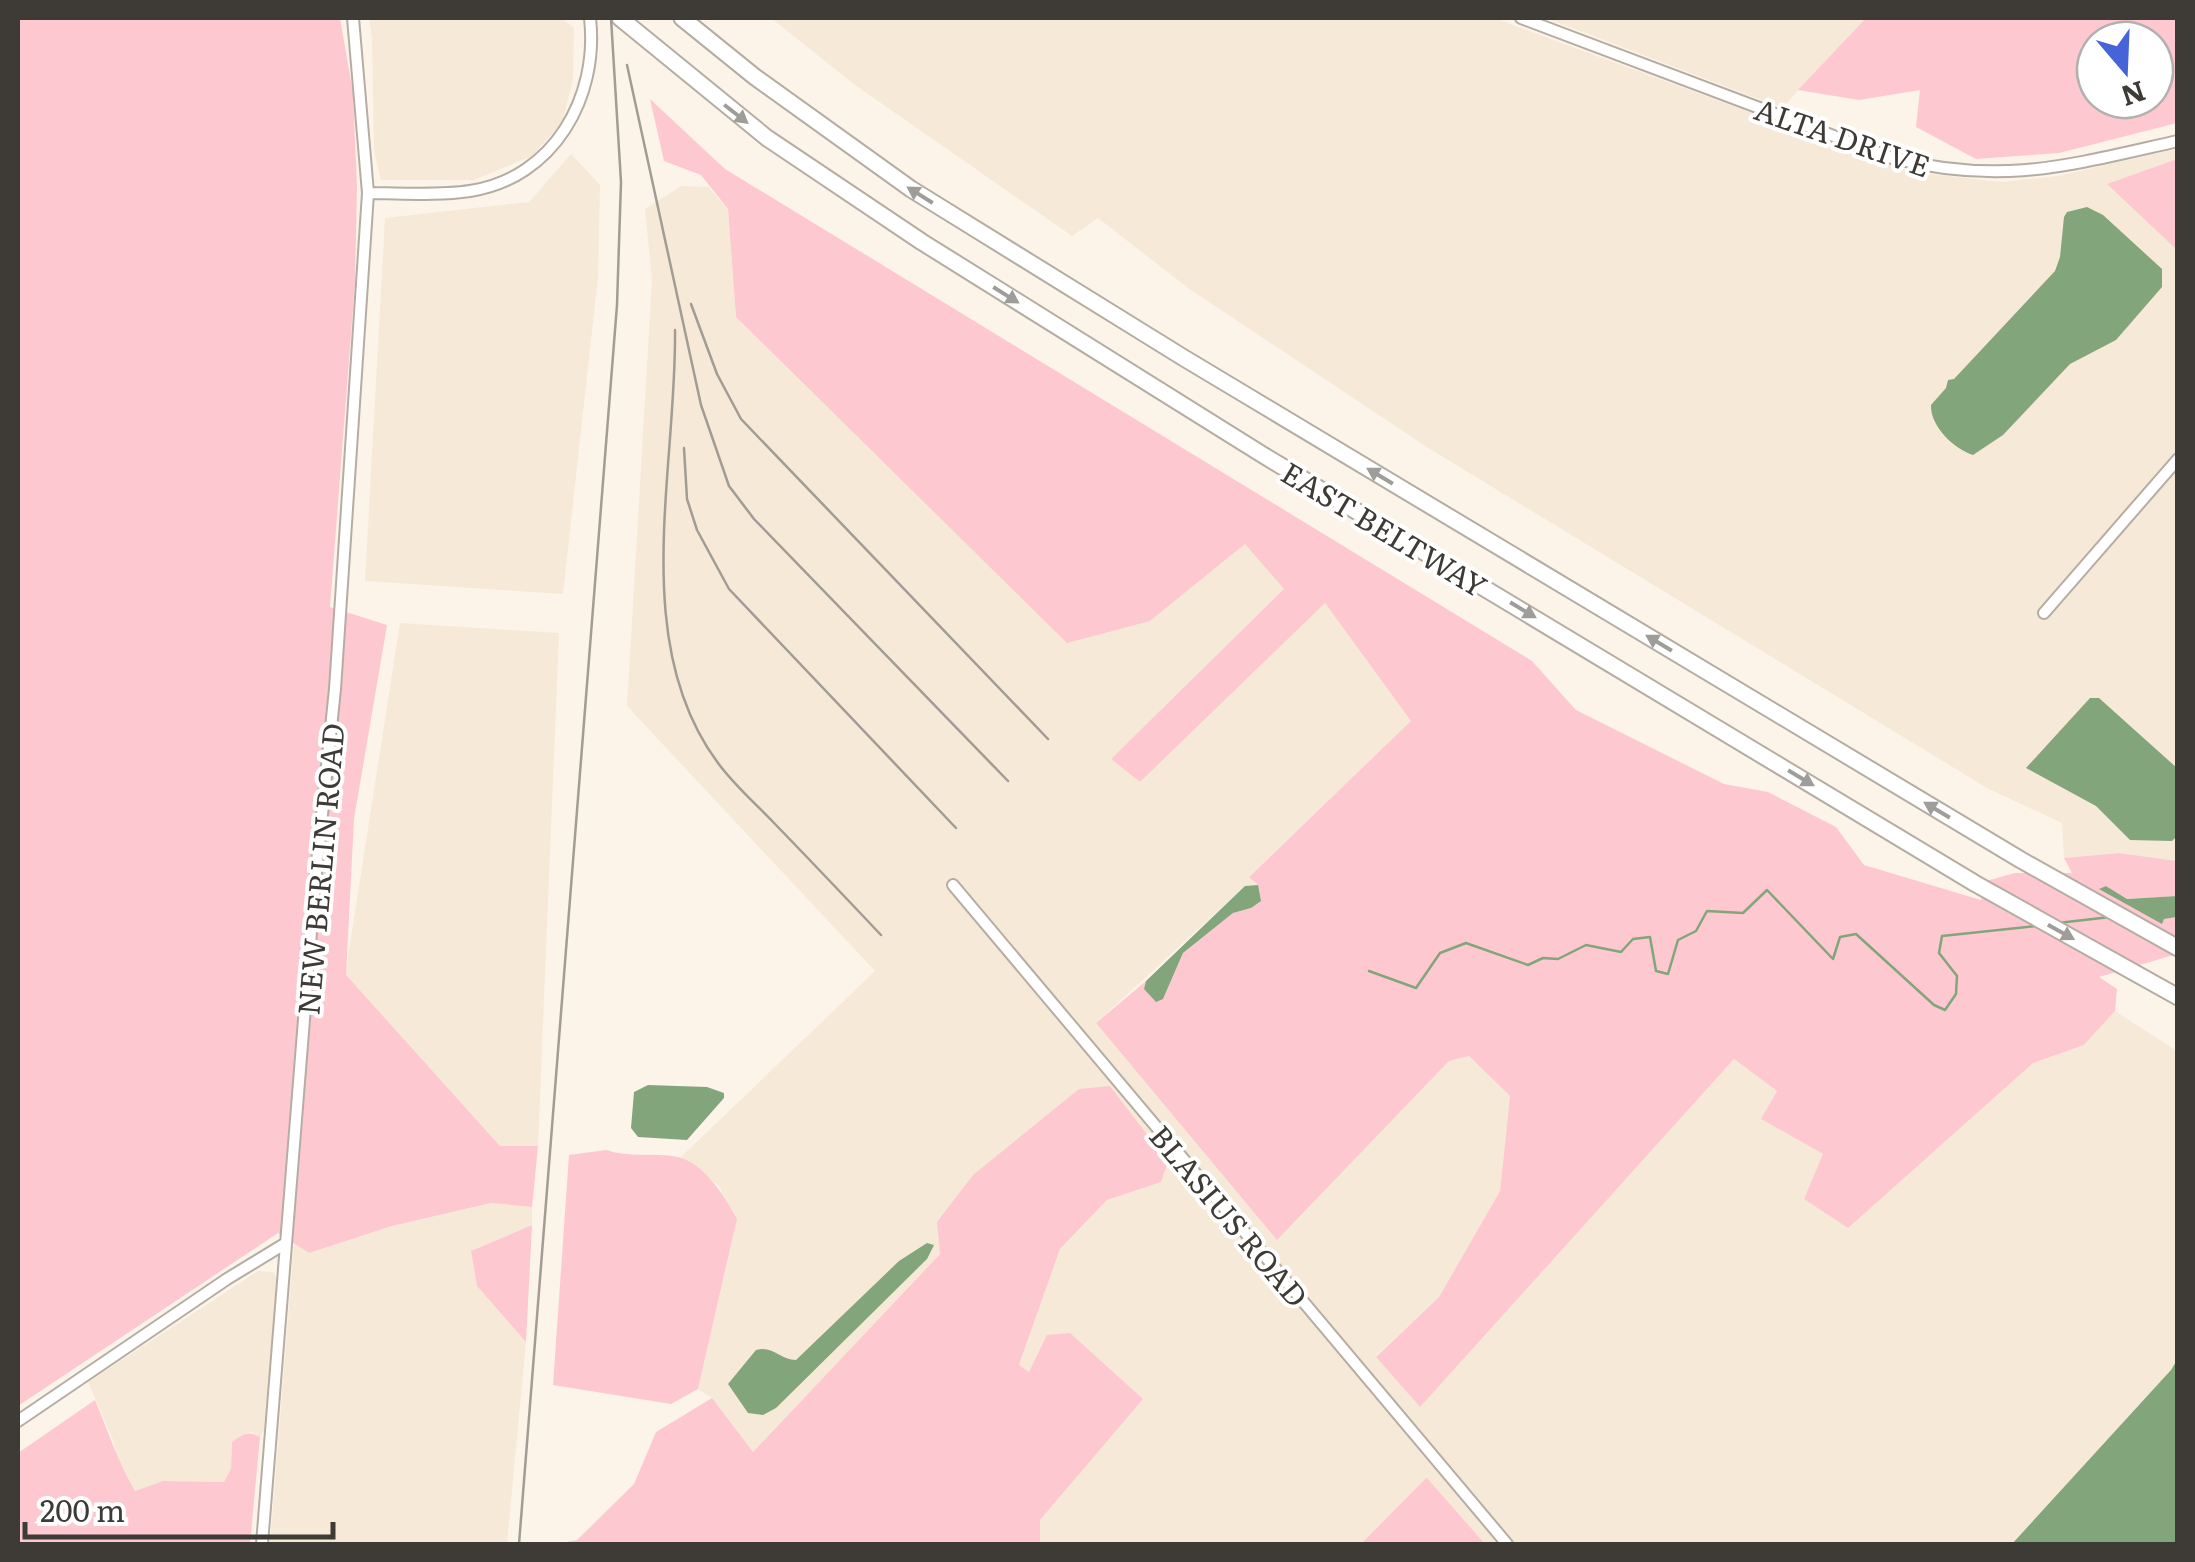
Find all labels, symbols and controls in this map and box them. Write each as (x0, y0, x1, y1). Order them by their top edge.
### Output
north arrow (2075, 20, 2175, 120)
text: N (2116, 72, 2152, 119)
street label: ALTA DRIVE (1749, 85, 1937, 187)
one-way arrow (723, 104, 749, 124)
one-way arrow (906, 186, 934, 204)
one-way arrow (993, 285, 1020, 303)
street label: EAST BELTWAY (1274, 449, 1496, 607)
one-way arrow (1366, 468, 1394, 485)
one-way arrow (1509, 601, 1537, 618)
one-way arrow (1645, 635, 1673, 652)
street label: NEW BERLIN ROAD (284, 721, 354, 1017)
one-way arrow (1787, 769, 1815, 786)
one-way arrow (1923, 802, 1951, 819)
one-way arrow (2046, 923, 2075, 940)
street label: BLASIUS ROAD (1140, 1114, 1320, 1316)
scale bar (25, 1477, 332, 1539)
text: 200 m (40, 1487, 125, 1531)

